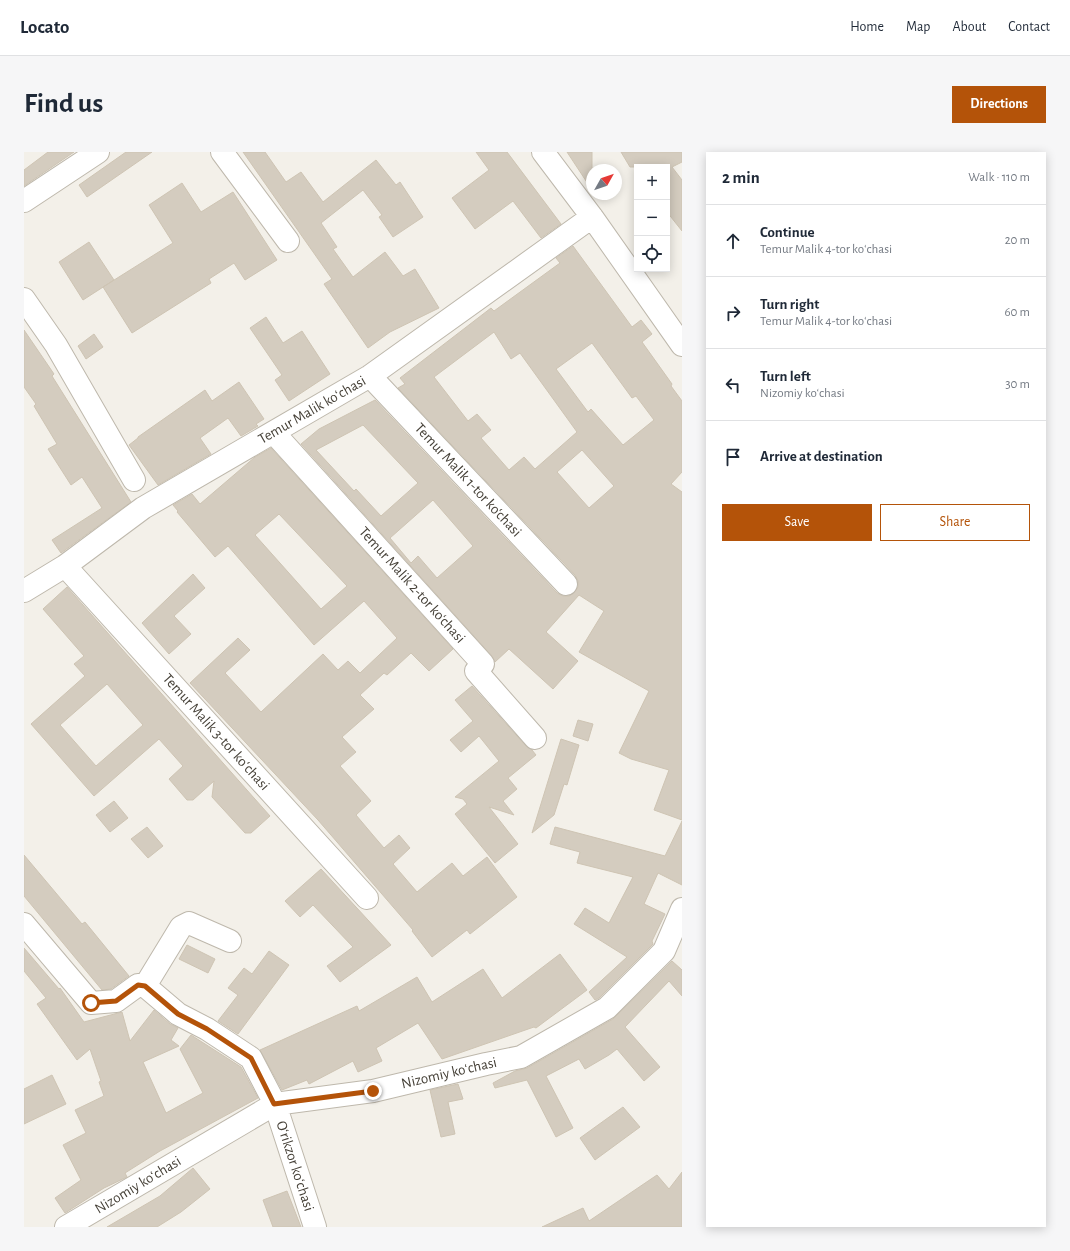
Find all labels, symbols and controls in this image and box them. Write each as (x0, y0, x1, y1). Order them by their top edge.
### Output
text: Locato (20, 18, 69, 37)
text: Home (850, 20, 884, 34)
text: Map (906, 20, 930, 34)
text: About (952, 20, 986, 34)
text: Contact (1008, 20, 1050, 34)
button: Directions (952, 86, 1046, 123)
text: Find us (24, 90, 103, 118)
north arrow (586, 164, 622, 200)
map controls (634, 164, 670, 272)
button: + (634, 164, 670, 200)
text: 2 min (722, 169, 760, 186)
text: Walk · 110 m (968, 171, 1030, 184)
button: − (634, 200, 670, 236)
text: Continue (760, 225, 815, 240)
icon: ahead (722, 230, 744, 252)
text: 20 m (1005, 234, 1030, 247)
button: locate (634, 236, 670, 272)
text: Temur Malik 4-tor koʻchasi (760, 243, 892, 256)
text: Turn right (760, 297, 819, 312)
icon: right (722, 302, 744, 324)
text: 60 m (1004, 306, 1030, 319)
text: Temur Malik 4-tor koʻchasi (760, 315, 892, 328)
text: Turn left (760, 369, 811, 384)
street label: Temur Malik koʻchasi (256, 373, 368, 447)
icon: left (722, 374, 744, 396)
text: 30 m (1005, 378, 1030, 391)
text: Nizomiy koʻchasi (760, 387, 845, 400)
street label: Temur Malik 1-tor ko‘chasi (412, 420, 524, 540)
icon: arrive (722, 446, 744, 468)
text: Arrive at destination (760, 449, 883, 464)
button: Save (722, 504, 872, 541)
button: Share (880, 504, 1030, 541)
street label: Temur Malik 2-tor ko‘chasi (356, 524, 468, 646)
street label: Temur Malik 3-tor koʻchasi (160, 671, 272, 793)
route start (82, 994, 100, 1012)
street label: Nizomiy koʻchasi (400, 1055, 498, 1091)
route end (364, 1082, 382, 1100)
street label: Oʻrikzor koʻchasi (273, 1119, 317, 1213)
street label: Nizomiy koʻchasi (92, 1153, 184, 1217)

